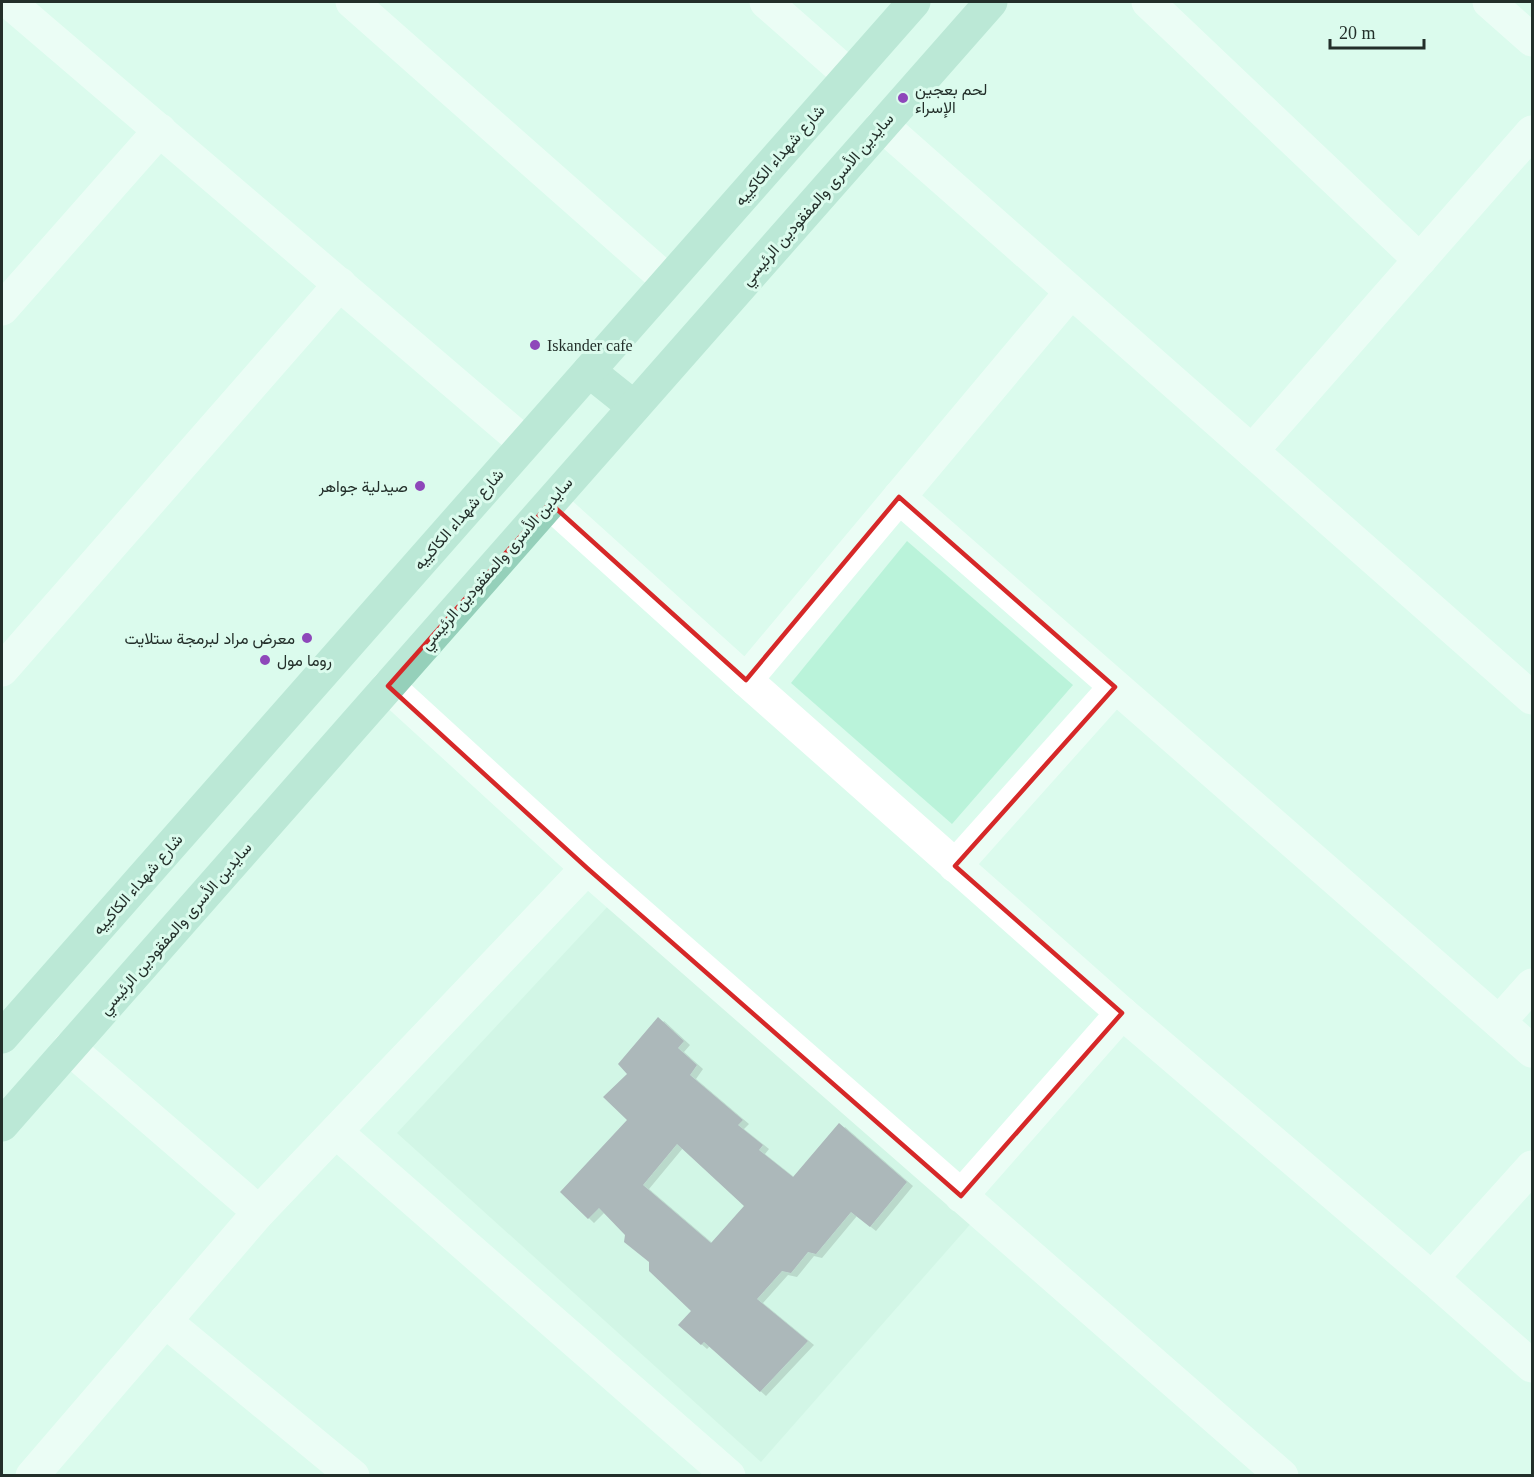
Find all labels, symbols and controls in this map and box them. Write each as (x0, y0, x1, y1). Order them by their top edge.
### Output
scale bar (1330, 12, 1424, 50)
text: 20 m (1339, 23, 1376, 43)
place label: لحم بعجين الإسراء (915, 81, 987, 118)
marker: لحم بعجين الإسراء (896, 91, 910, 105)
street label: شارع شهداء الكاكييه (731, 102, 830, 211)
street label: سايدين الأسرى والمفقودين الرئيسي (738, 110, 901, 292)
place label: Iskander cafe (547, 337, 633, 354)
marker: Iskander cafe (528, 338, 542, 352)
street label: شارع شهداء الكاكييه (410, 466, 509, 575)
street label: سايدين الأسرى والمفقودين الرئيسي (417, 474, 580, 656)
place label: صيدلية جواهر (318, 478, 408, 497)
marker: صيدلية جواهر (413, 479, 427, 493)
place label: معرض مراد لبرمجة ستلايت (124, 630, 295, 649)
marker: معرض مراد لبرمجة ستلايت (300, 631, 314, 645)
place label: روما مول (277, 652, 332, 671)
marker: روما مول (258, 653, 272, 667)
street label: شارع شهداء الكاكييه (89, 831, 188, 940)
street label: سايدين الأسرى والمفقودين الرئيسي (96, 839, 259, 1021)

